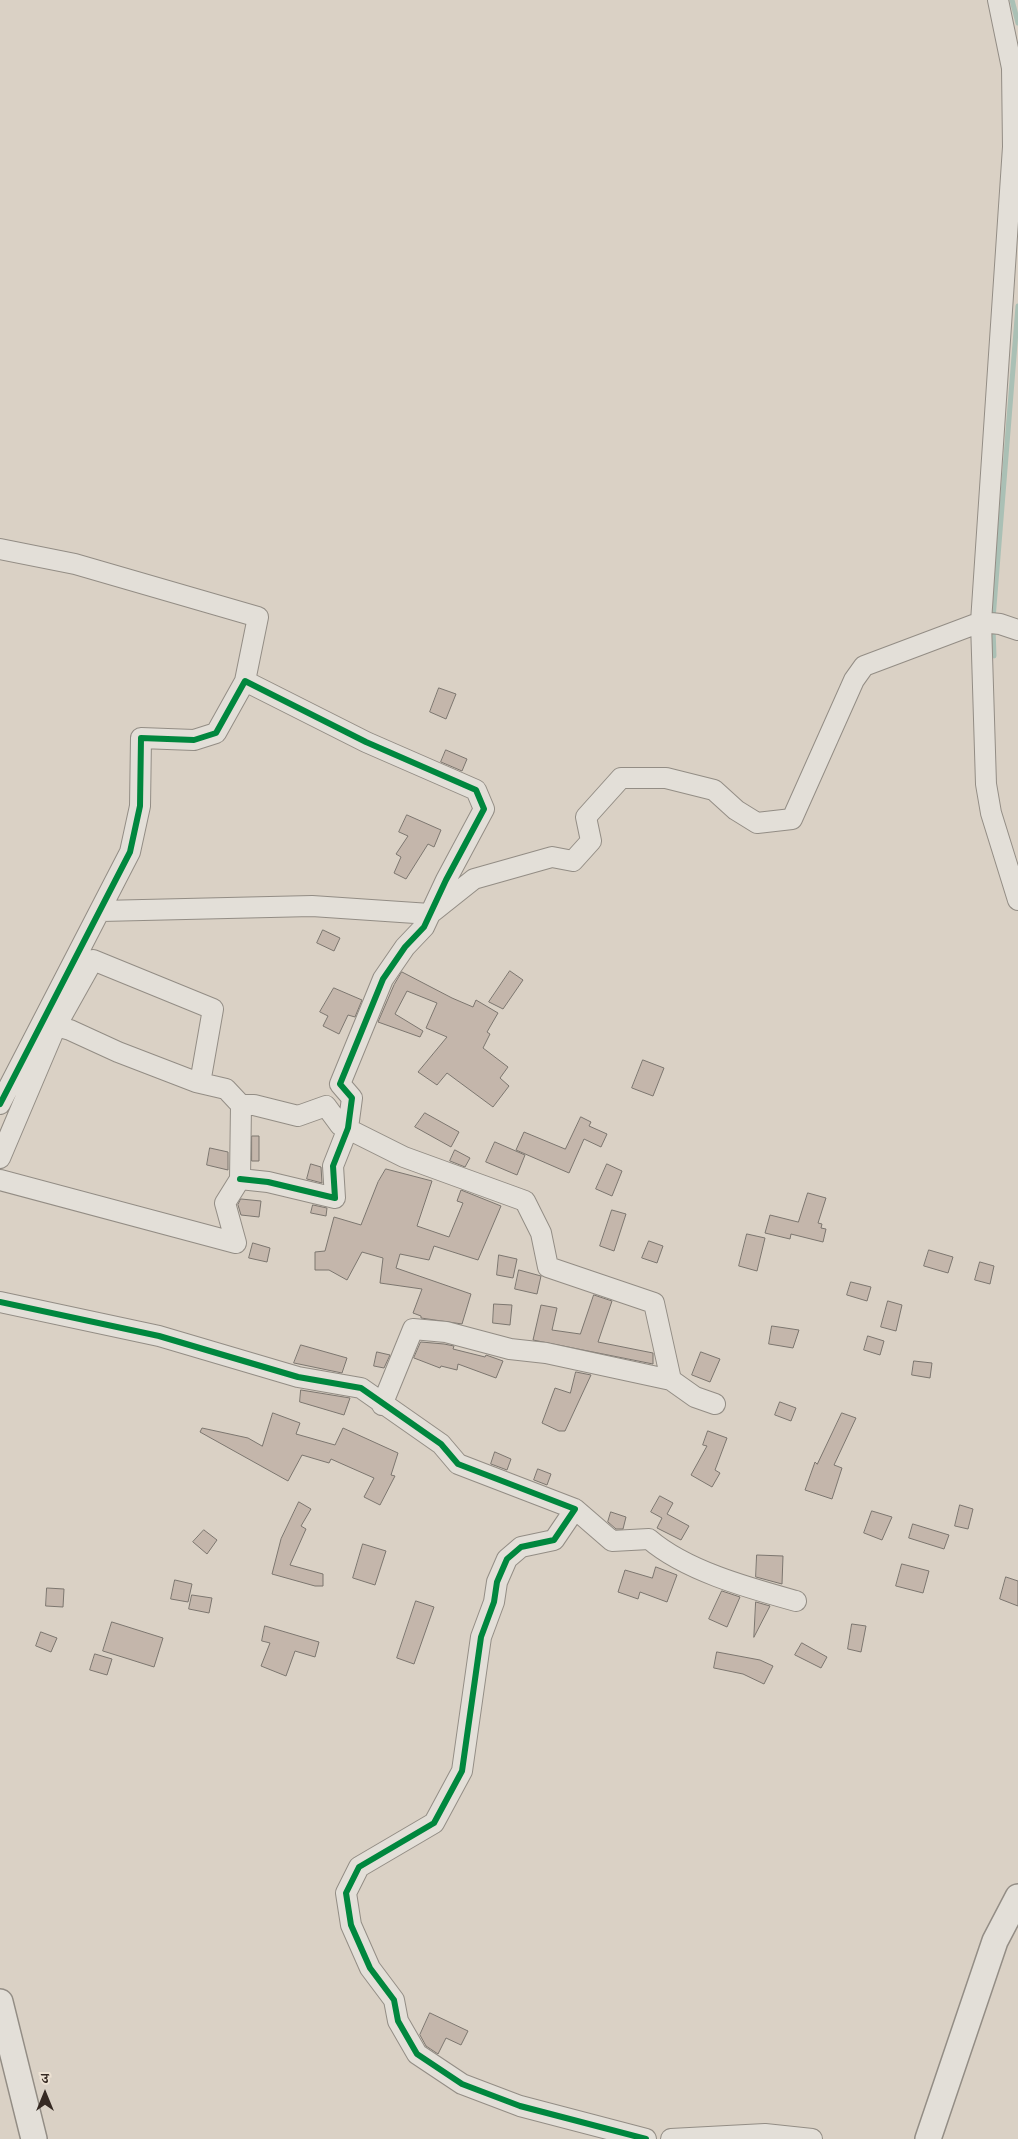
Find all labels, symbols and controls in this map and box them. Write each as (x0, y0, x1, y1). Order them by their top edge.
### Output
north arrow (20, 2069, 70, 2119)
text: उ (41, 2070, 49, 2087)

